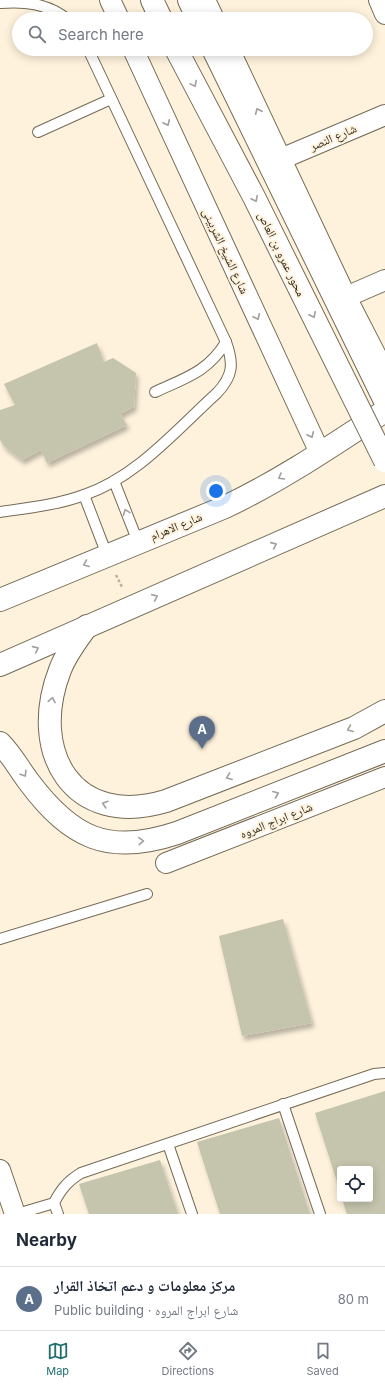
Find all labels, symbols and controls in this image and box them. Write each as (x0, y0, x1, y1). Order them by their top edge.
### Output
search box (12, 12, 373, 56)
icon: search (26, 23, 48, 45)
text: Search here (58, 25, 144, 44)
one-way arrow (189, 79, 197, 87)
one-way arrow (255, 108, 263, 115)
one-way arrow (162, 118, 170, 126)
street label: شارع النصر (306, 120, 359, 155)
one-way arrow (250, 194, 257, 202)
street label: شارع الشيخ الشربينى (199, 206, 252, 297)
street label: محور عمرو بن العاص (255, 209, 309, 299)
one-way arrow (308, 311, 315, 318)
one-way arrow (252, 312, 260, 320)
one-way arrow (306, 430, 314, 438)
one-way arrow (278, 473, 286, 480)
your location (206, 481, 226, 501)
one-way arrow (122, 508, 130, 515)
street label: شارع الاهرام (148, 509, 205, 544)
one-way arrow (270, 542, 277, 550)
one-way arrow (82, 559, 90, 567)
one-way arrow (151, 594, 158, 602)
one-way arrow (31, 646, 39, 654)
one-way arrow (47, 697, 56, 703)
pin: A (189, 716, 215, 749)
one-way arrow (347, 725, 354, 733)
one-way arrow (19, 770, 26, 777)
one-way arrow (226, 772, 233, 780)
one-way arrow (271, 791, 279, 799)
street label: شارع ابراج المروه (238, 799, 315, 842)
one-way arrow (102, 800, 109, 809)
one-way arrow (138, 837, 144, 846)
map controls (337, 1166, 373, 1202)
button: locate (337, 1166, 373, 1202)
text: Nearby (16, 1230, 77, 1250)
text: مركز معلومات و دعم اتخاذ القرار (54, 1276, 235, 1295)
text: A (24, 1291, 34, 1307)
text: 80 m (338, 1291, 369, 1307)
text: Public building · شارع ابراج المروه (54, 1302, 238, 1318)
tab: Map (46, 1340, 69, 1378)
tab: Directions (162, 1340, 214, 1378)
tab: Saved (307, 1340, 339, 1378)

